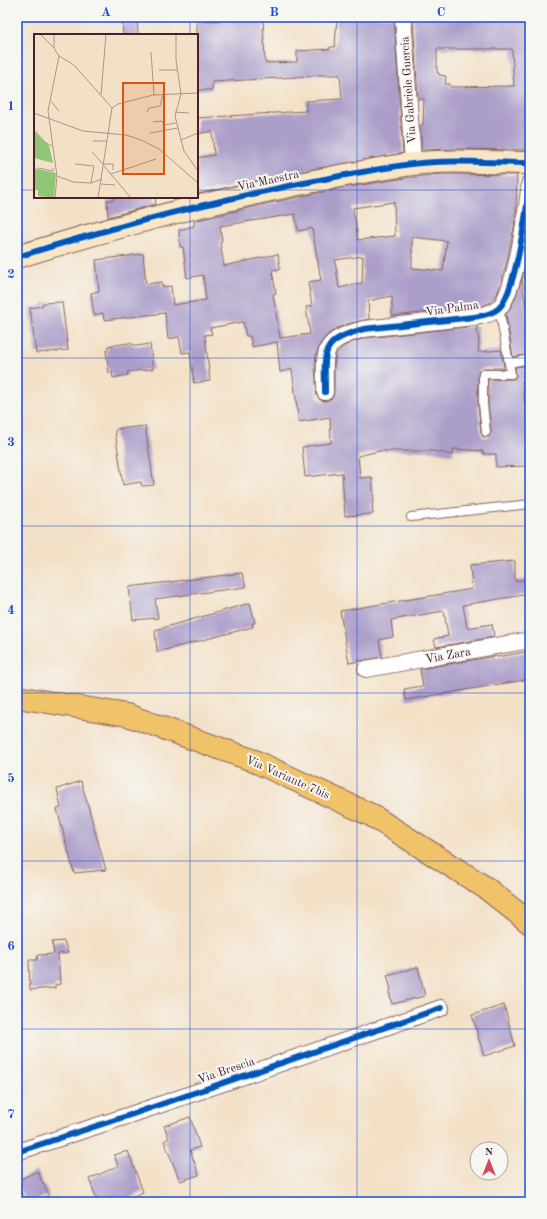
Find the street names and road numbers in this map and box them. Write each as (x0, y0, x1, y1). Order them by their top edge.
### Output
street label: Via Gabriele Guercia (399, 36, 419, 144)
street label: Via Maestra (236, 169, 300, 193)
street label: Via Palma (425, 299, 480, 319)
street label: Via Zara (425, 646, 472, 666)
street label: Via Variante 7bis (244, 754, 331, 802)
street label: Via Brescia (196, 1056, 257, 1086)

